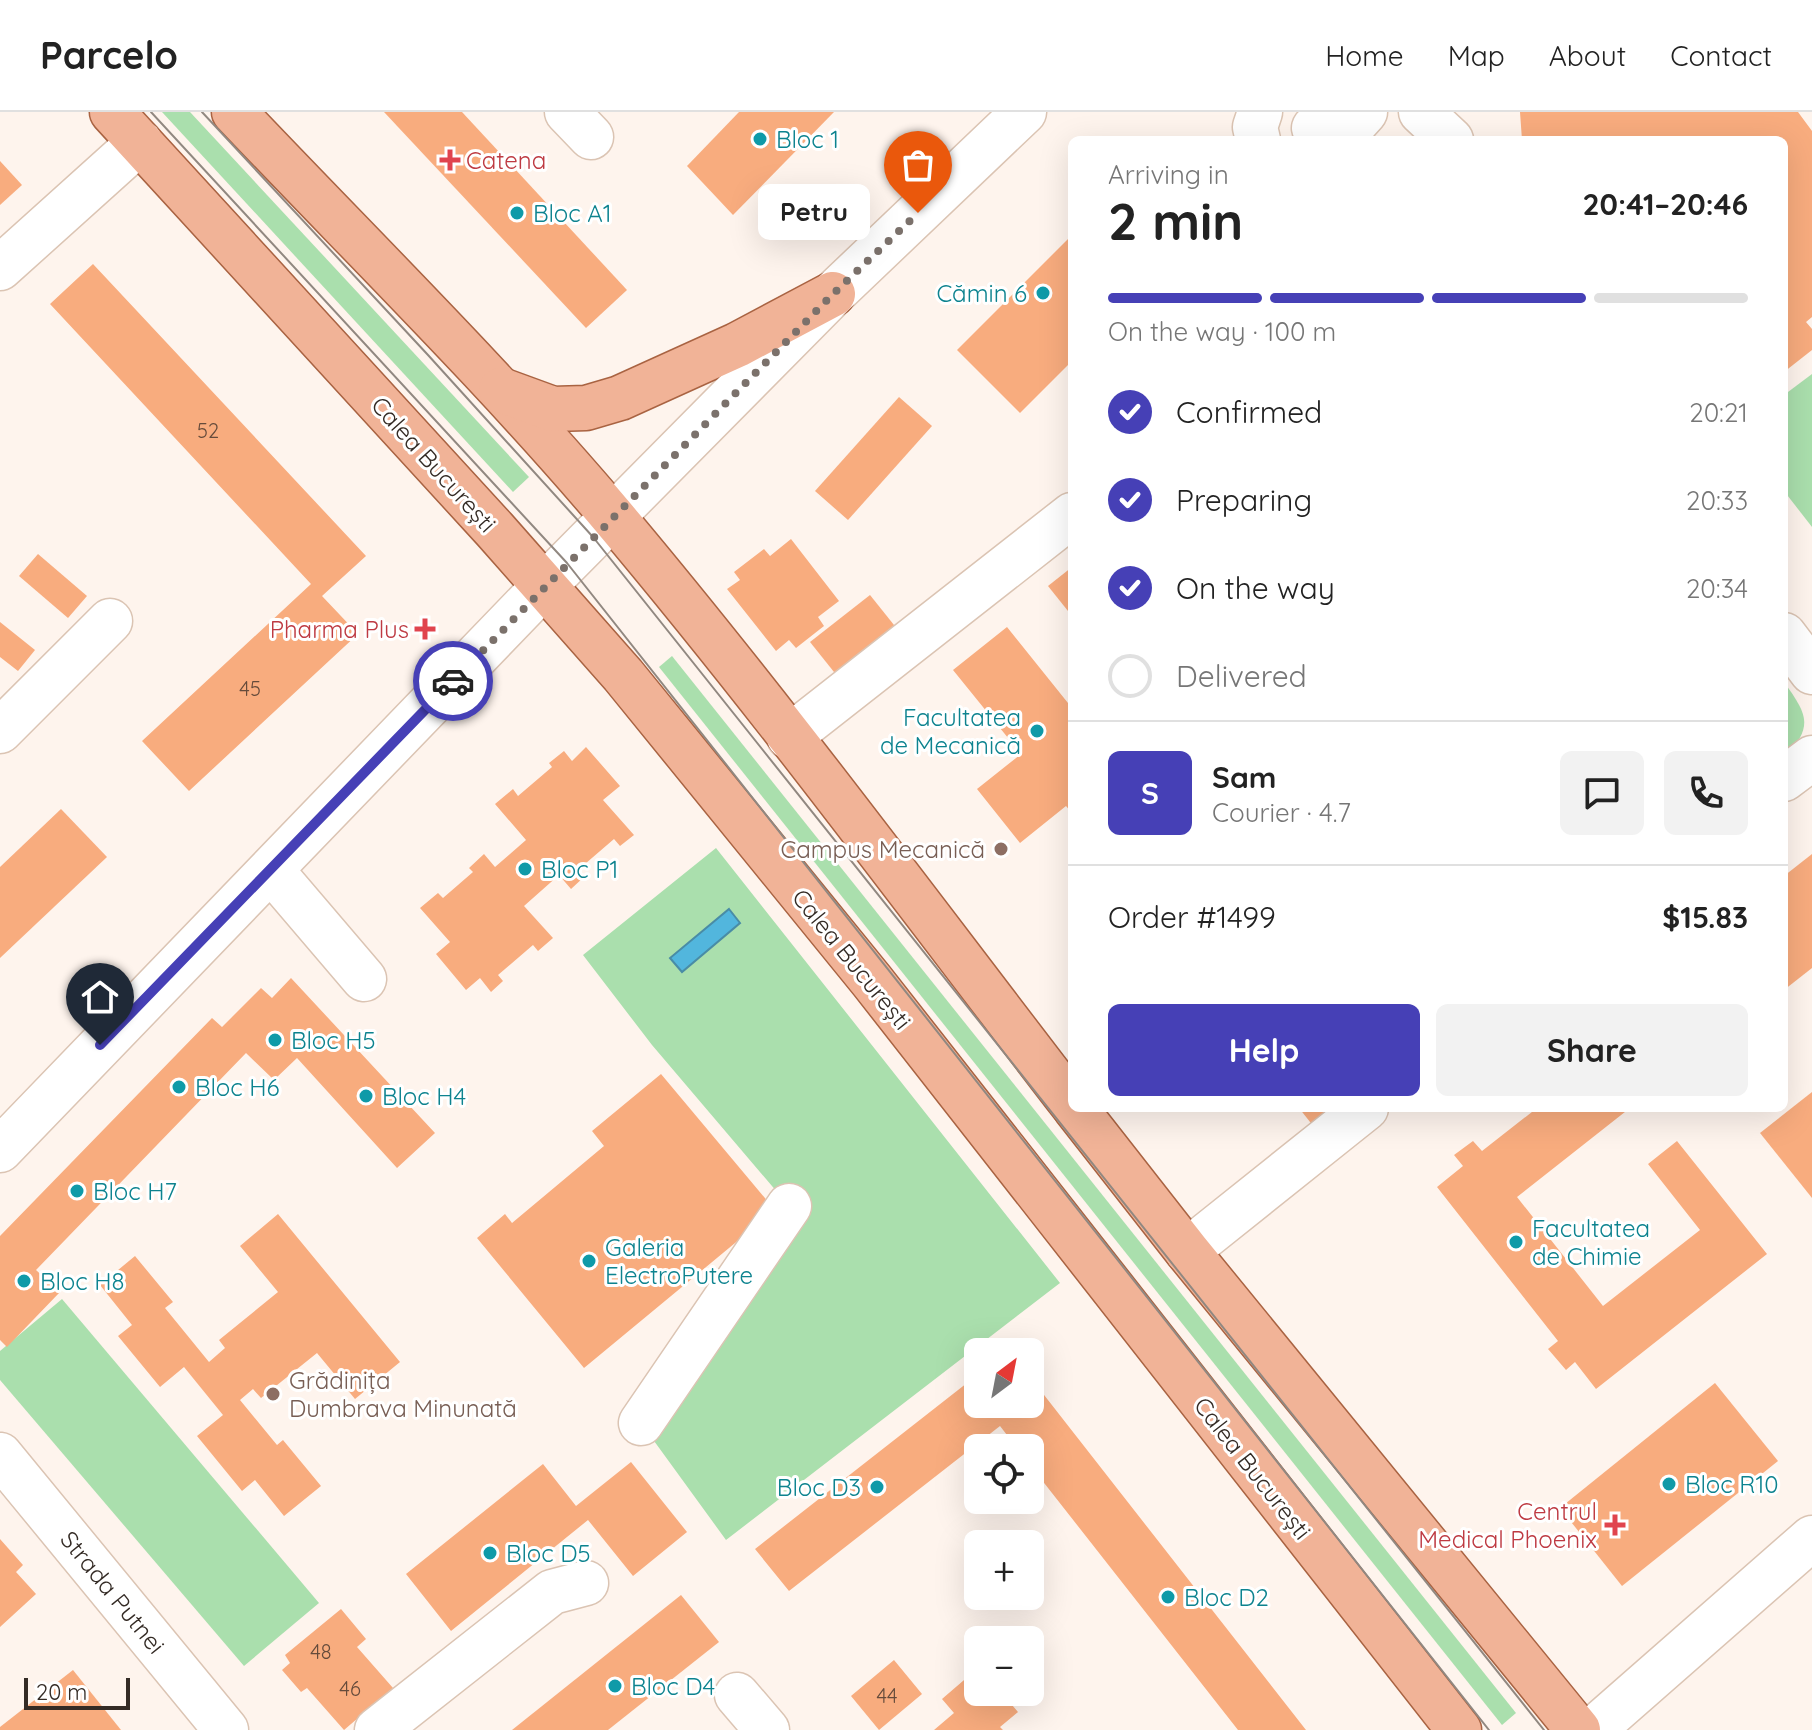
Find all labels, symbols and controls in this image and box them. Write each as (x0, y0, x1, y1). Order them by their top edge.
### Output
text: Parcelo (40, 31, 178, 79)
text: Home (1325, 38, 1404, 73)
text: Map (1448, 38, 1505, 73)
text: About (1549, 38, 1626, 73)
text: Contact (1670, 38, 1772, 73)
place label: Bloc 1 (776, 124, 839, 154)
marker: Bloc 1 (751, 130, 769, 148)
pin (884, 131, 952, 213)
icon: bag (896, 143, 940, 187)
place label: Catena (466, 145, 546, 175)
marker: Catena (441, 151, 459, 169)
text: Arriving in (1108, 158, 1229, 191)
callout: Petru (758, 185, 870, 241)
text: 20:41–20:46 (1583, 185, 1748, 223)
text: 2 min (1108, 188, 1243, 253)
text: Petru (780, 195, 848, 228)
place label: Bloc A1 (533, 198, 612, 228)
marker: Bloc A1 (508, 204, 526, 222)
place label: Cămin 6 (936, 278, 1027, 308)
marker: Cămin 6 (1034, 284, 1052, 302)
text: On the way · 100 m (1108, 315, 1336, 348)
street label: Calea București (365, 390, 503, 538)
icon: check (1108, 390, 1152, 434)
text: Confirmed (1176, 393, 1322, 431)
text: 20:21 (1689, 396, 1748, 429)
house number: 52 (197, 418, 219, 443)
icon: check (1108, 478, 1152, 522)
text: Preparing (1176, 481, 1312, 519)
text: 20:33 (1686, 484, 1748, 517)
icon: check (1108, 566, 1152, 610)
text: On the way (1176, 569, 1335, 607)
text: 20:34 (1686, 572, 1748, 605)
place label: Pharma Plus (270, 614, 409, 644)
marker: Pharma Plus (416, 620, 434, 638)
courier (413, 641, 493, 721)
text: Delivered (1176, 657, 1307, 695)
icon: car (431, 659, 475, 703)
house number: 45 (239, 676, 261, 701)
place label: Facultatea de Mecanică (880, 702, 1021, 760)
marker: Facultatea de Mecanică (1028, 722, 1046, 740)
button: chat (1560, 751, 1644, 835)
button: phone (1664, 751, 1748, 835)
text: Sam (1212, 758, 1276, 796)
text: S (1141, 774, 1159, 812)
text: Courier · 4.7 (1212, 796, 1351, 829)
place label: Campus Mecanică (781, 834, 985, 864)
marker: Campus Mecanică (992, 840, 1010, 858)
place label: Bloc P1 (541, 854, 619, 884)
marker: Bloc P1 (516, 860, 534, 878)
street label: Calea București (786, 883, 918, 1035)
text: Order #1499 (1108, 898, 1276, 936)
text: $15.83 (1662, 898, 1748, 936)
pin (66, 963, 134, 1045)
icon: home (78, 975, 122, 1019)
button: Help (1108, 1004, 1420, 1096)
button: Share (1436, 1004, 1748, 1096)
place label: Bloc H5 (291, 1025, 376, 1055)
marker: Bloc H5 (266, 1031, 284, 1049)
place label: Bloc H6 (195, 1072, 280, 1102)
marker: Bloc H6 (170, 1078, 188, 1096)
place label: Bloc H4 (382, 1081, 466, 1111)
marker: Bloc H4 (357, 1087, 375, 1105)
place label: Bloc H7 (93, 1176, 177, 1206)
marker: Bloc H7 (68, 1182, 86, 1200)
place label: Facultatea de Chimie (1532, 1213, 1650, 1271)
place label: Galeria ElectroPutere (605, 1232, 753, 1290)
marker: Facultatea de Chimie (1507, 1233, 1525, 1251)
marker: Galeria ElectroPutere (580, 1252, 598, 1270)
place label: Bloc H8 (40, 1266, 125, 1296)
marker: Bloc H8 (15, 1272, 33, 1290)
north arrow (964, 1338, 1044, 1418)
map controls (964, 1338, 1044, 1706)
place label: Grădinița Dumbrava Minunată (289, 1365, 517, 1423)
marker: Grădinița Dumbrava Minunată (264, 1385, 282, 1403)
street label: Calea București (1188, 1391, 1318, 1545)
button: locate (964, 1434, 1044, 1514)
place label: Bloc R10 (1685, 1469, 1779, 1499)
place label: Bloc D3 (777, 1472, 861, 1502)
marker: Bloc R10 (1660, 1475, 1678, 1493)
marker: Bloc D3 (868, 1478, 886, 1496)
place label: Centrul Medical Phoenix (1418, 1496, 1597, 1554)
marker: Centrul Medical Phoenix (1604, 1514, 1626, 1536)
street label: Strada Putnei (54, 1525, 172, 1659)
button: + (964, 1530, 1044, 1610)
place label: Bloc D5 (506, 1538, 591, 1568)
marker: Bloc D5 (481, 1544, 499, 1562)
place label: Bloc D2 (1184, 1582, 1269, 1612)
marker: Bloc D2 (1159, 1588, 1177, 1606)
button: − (964, 1626, 1044, 1706)
house number: 48 (310, 1639, 332, 1664)
place label: Bloc D4 (631, 1671, 715, 1701)
scale bar (24, 1674, 130, 1710)
house number: 46 (339, 1676, 361, 1701)
marker: Bloc D4 (606, 1677, 624, 1695)
text: 20 m (36, 1678, 87, 1706)
house number: 44 (876, 1683, 898, 1708)

